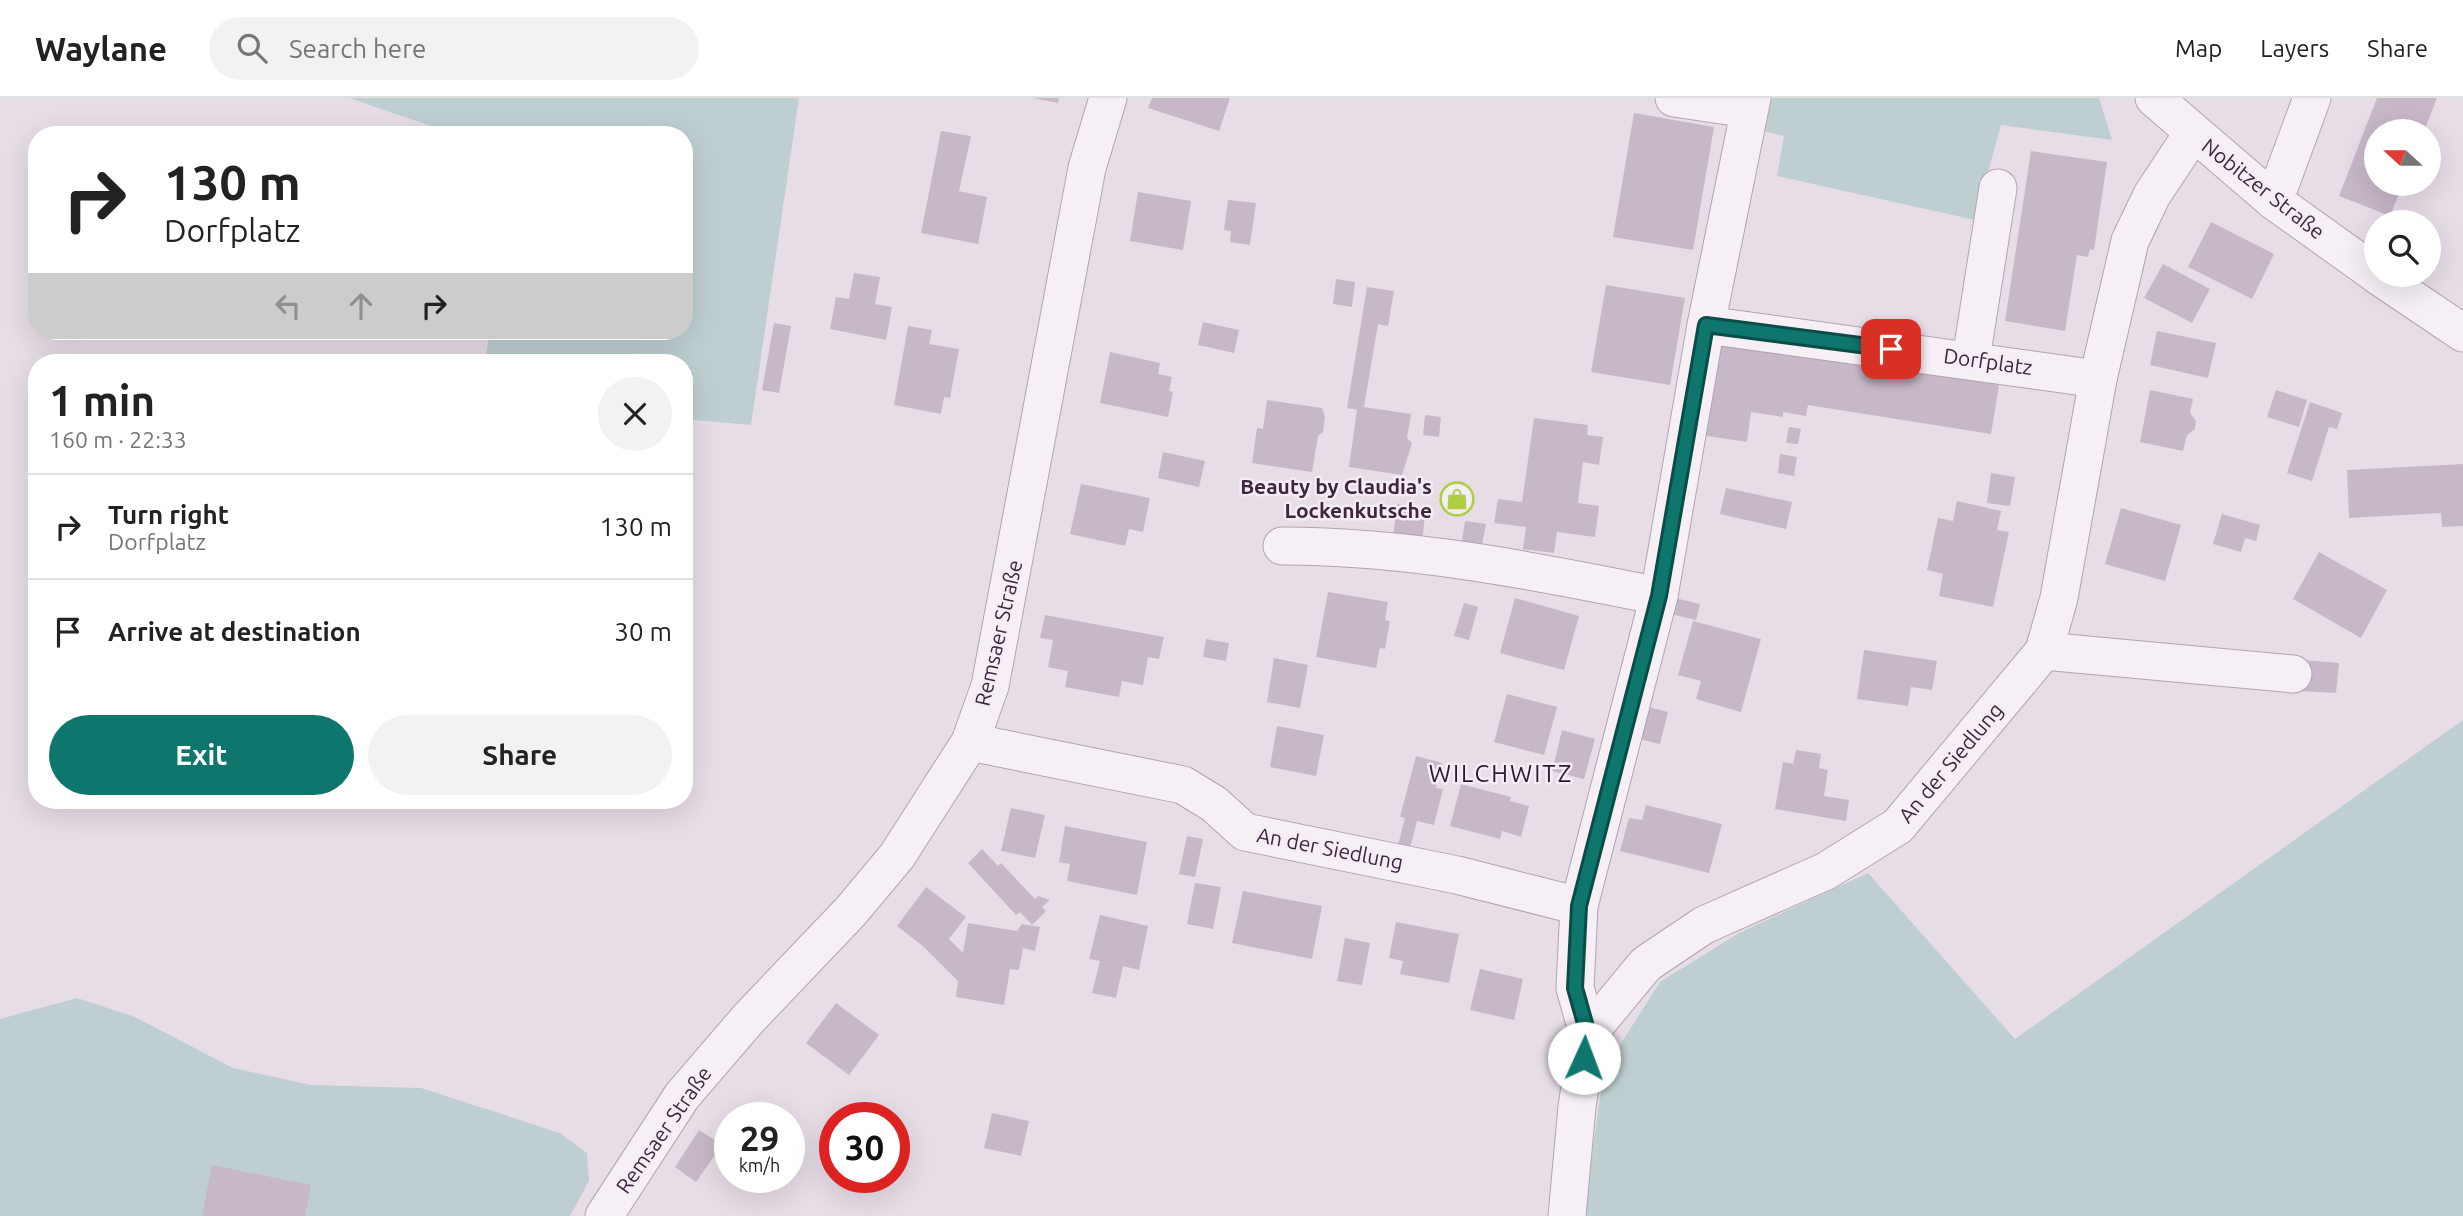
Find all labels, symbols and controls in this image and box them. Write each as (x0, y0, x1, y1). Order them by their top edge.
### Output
search box (209, 17, 699, 80)
icon: search (233, 29, 271, 67)
text: Waylane (35, 30, 167, 67)
text: Search here (289, 34, 426, 63)
text: Map (2175, 35, 2222, 62)
text: Layers (2260, 35, 2329, 62)
text: Share (2367, 35, 2428, 62)
north arrow (2364, 119, 2441, 196)
map controls (2364, 119, 2441, 287)
street label: Nobitzer Straße (2198, 133, 2330, 244)
icon: right (49, 154, 140, 245)
text: 130 m (164, 154, 301, 209)
button: search (2364, 210, 2441, 287)
text: Dorfplatz (164, 212, 301, 248)
icon: left (269, 287, 307, 325)
icon: ahead (342, 287, 380, 325)
icon: right (415, 287, 453, 325)
pin (1861, 319, 1921, 379)
icon: arrive (1872, 330, 1910, 368)
street label: Dorfplatz (1942, 343, 2034, 379)
text: 1 min (49, 377, 155, 424)
button: close (598, 377, 672, 451)
text: 160 m · 22:33 (49, 427, 187, 452)
place label: Beauty by Claudia's Lockenkutsche (1240, 474, 1432, 522)
shop icon: Beauty by Claudia's Lockenkutsche (1438, 480, 1476, 518)
text: Turn right (108, 500, 229, 529)
icon: right (49, 508, 87, 546)
text: 130 m (600, 512, 672, 541)
text: Dorfplatz (108, 529, 206, 554)
street label: Remsaer Straße (970, 557, 1027, 708)
icon: arrive (49, 613, 87, 651)
text: Arrive at destination (108, 617, 361, 646)
text: 30 m (614, 617, 672, 646)
street label: An der Siedlung (1893, 698, 2007, 827)
button: Exit (49, 715, 354, 795)
button: Share (368, 715, 672, 795)
district label: WILCHWITZ (1429, 760, 1573, 787)
street label: An der Siedlung (1255, 822, 1405, 874)
position arrow (1547, 1021, 1621, 1095)
street label: Remsaer Straße (611, 1061, 716, 1197)
speed limit sign: 30 (819, 1102, 910, 1193)
text: 29 (740, 1118, 779, 1158)
text: km/h (739, 1155, 780, 1175)

